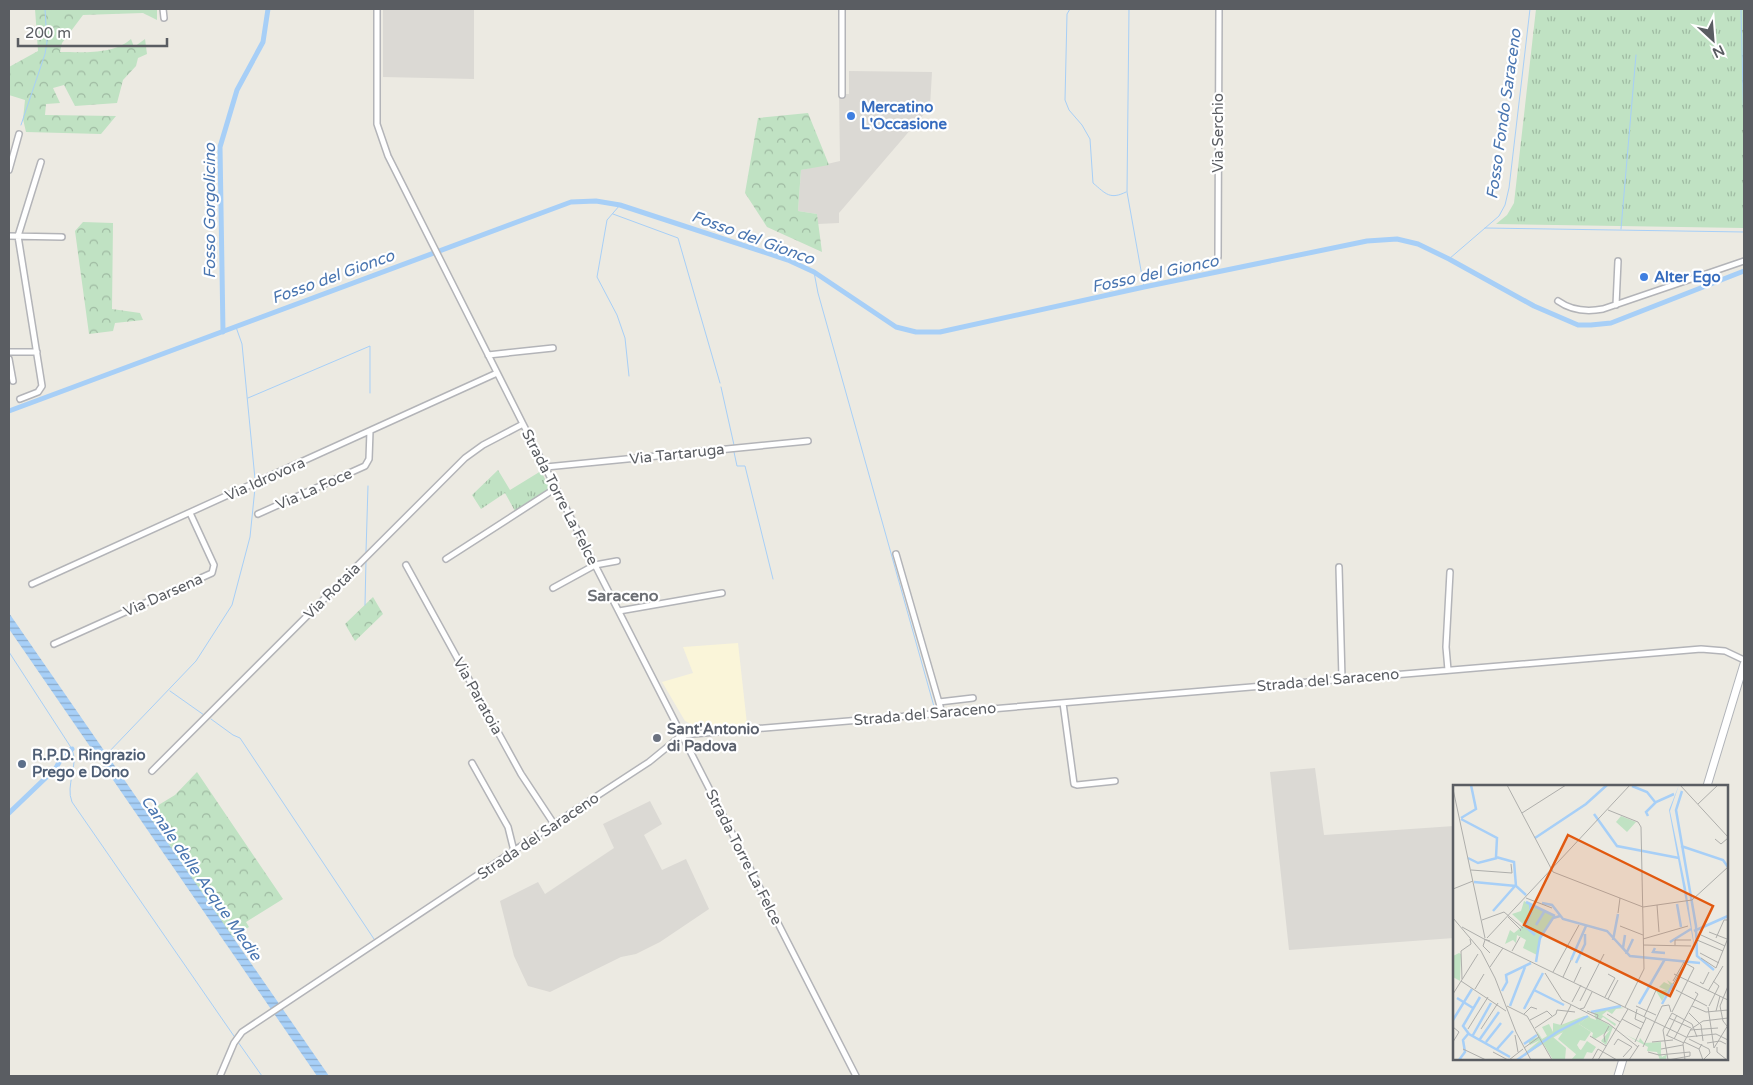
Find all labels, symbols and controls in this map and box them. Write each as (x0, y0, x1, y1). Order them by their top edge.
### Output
scale bar (18, 15, 166, 47)
north arrow (1688, 15, 1738, 65)
text: 200 m (25, 24, 71, 42)
water label: Fosso Fondo Saraceno (1482, 26, 1526, 200)
text: N (1710, 41, 1727, 61)
street label: Via Serchio (1209, 93, 1227, 173)
place label: Mercatino L'Occasione (861, 98, 947, 133)
marker: Mercatino L'Occasione (845, 110, 857, 122)
water label: Fosso Gorgolicino (200, 142, 220, 279)
water label: Fosso del Gionco (689, 207, 818, 270)
water label: Fosso del Gionco (269, 245, 398, 308)
water label: Fosso del Gionco (1090, 251, 1221, 297)
place label: Alter Ego (1654, 268, 1721, 287)
marker: Alter Ego (1638, 271, 1650, 283)
street label: Strada Torre La Felce (518, 426, 602, 568)
street label: Via Tartaruga (629, 440, 725, 468)
street label: Via Idrovora (222, 453, 308, 505)
street label: Via La Foce (273, 464, 355, 514)
street label: Via Rotaia (300, 559, 364, 623)
street label: Via Darsena (121, 570, 205, 620)
district label: Saraceno (588, 586, 659, 606)
street label: Via Paratoia (449, 654, 507, 738)
street label: Strada del Saraceno (1256, 665, 1400, 695)
street label: Strada del Saraceno (853, 699, 997, 729)
place label: Sant'Antonio di Padova (667, 720, 759, 755)
marker: Sant'Antonio di Padova (651, 732, 663, 744)
place label: R.P.D. Ringrazio Prego e Dono (32, 746, 146, 782)
marker: R.P.D. Ringrazio Prego e Dono (16, 758, 28, 770)
inset map (1453, 785, 1728, 1060)
street label: Strada Torre La Felce (702, 786, 786, 928)
street label: Strada del Saraceno (474, 789, 602, 883)
water label: Canale delle Acque Medie (136, 792, 266, 965)

